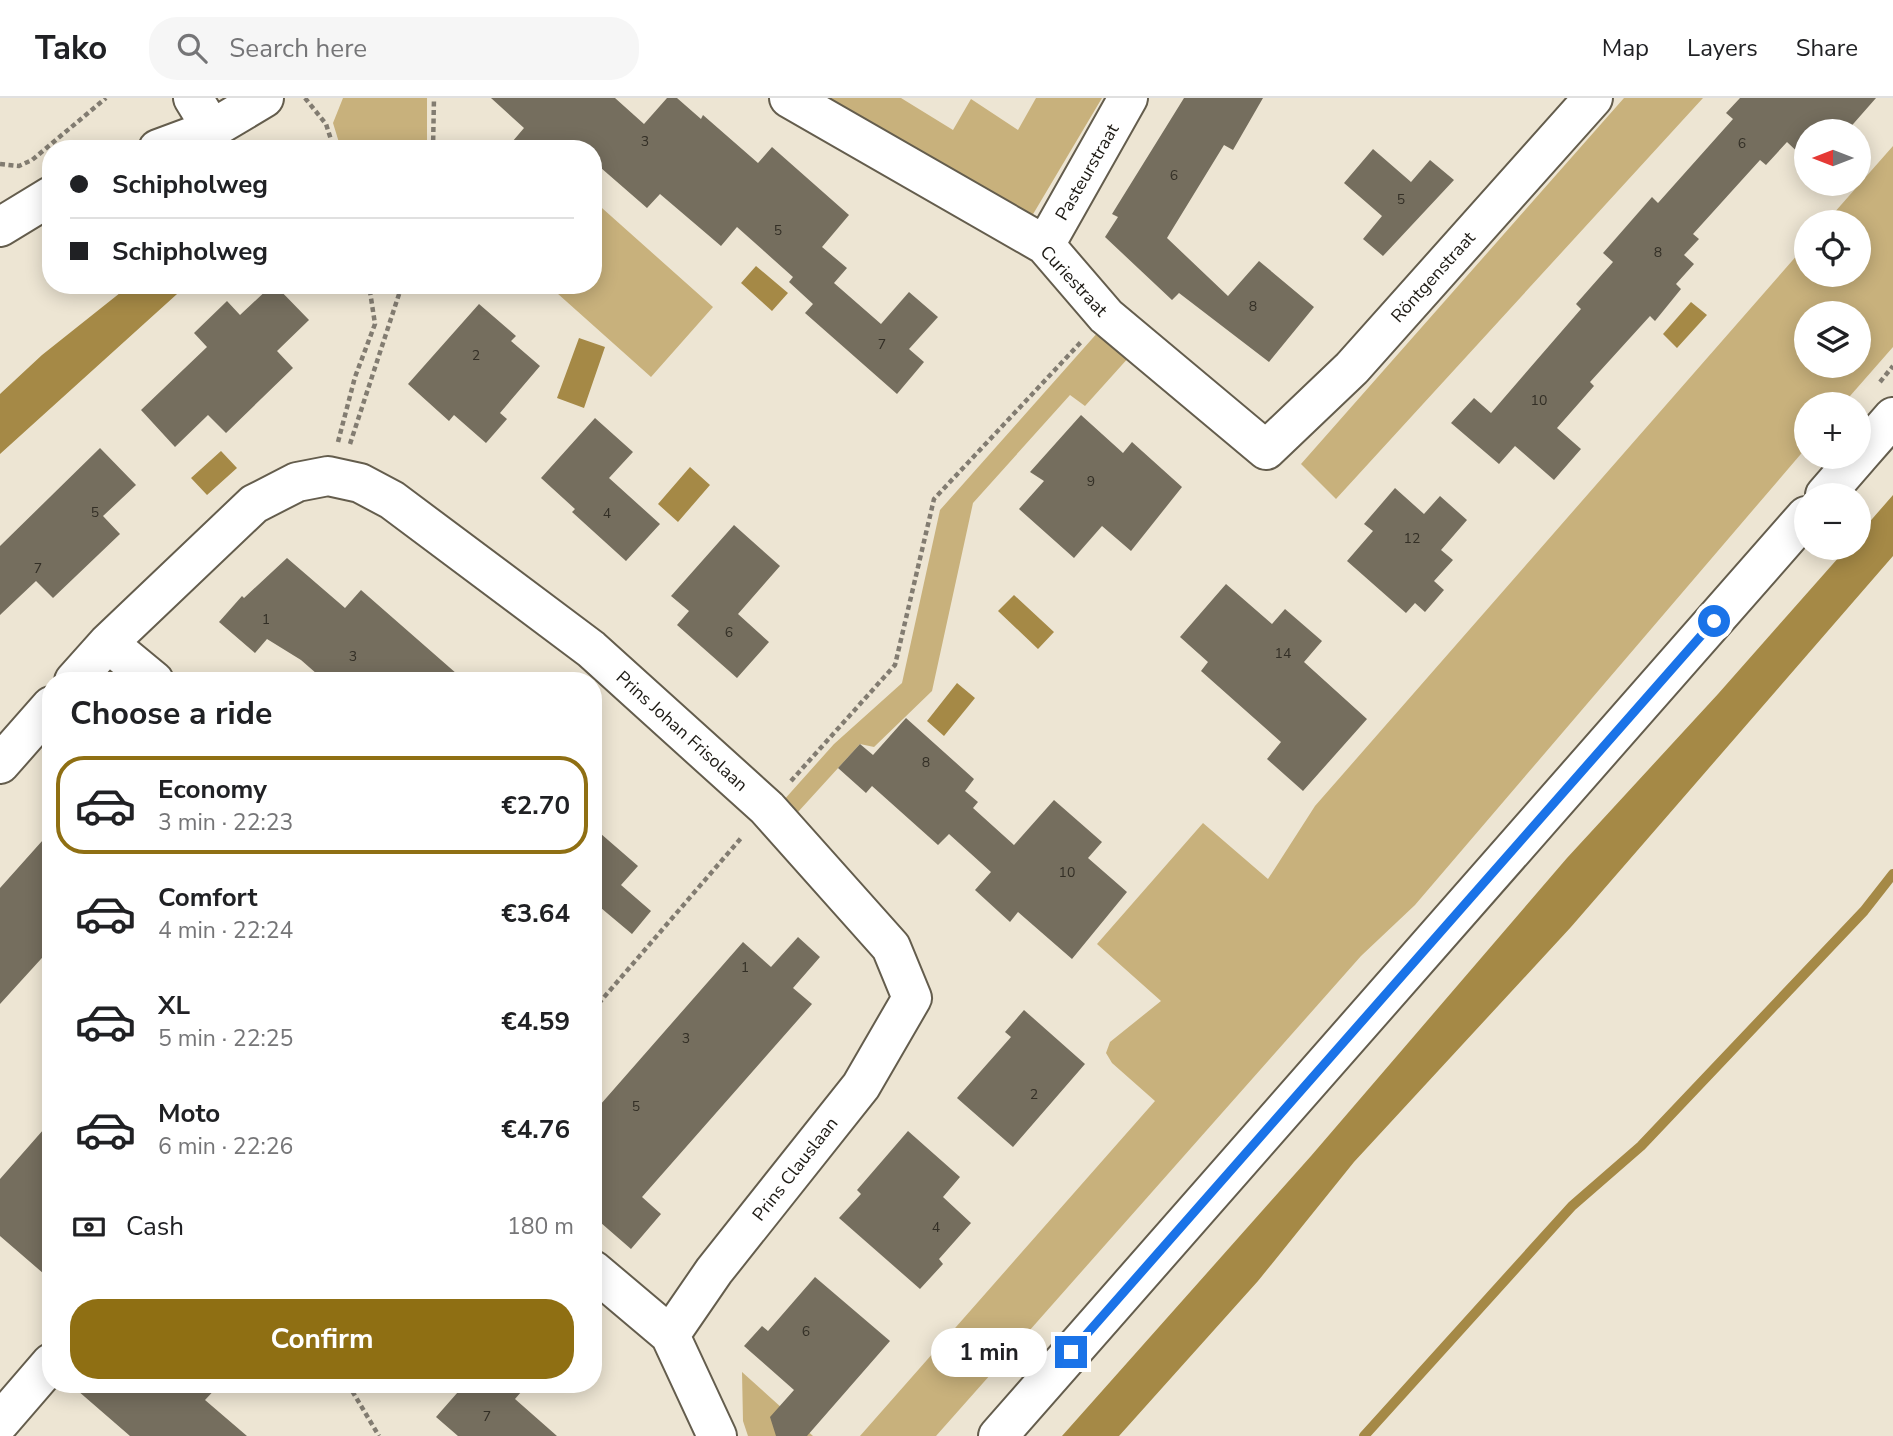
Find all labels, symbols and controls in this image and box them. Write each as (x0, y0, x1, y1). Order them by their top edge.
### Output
search box (149, 17, 639, 80)
text: Tako (35, 26, 107, 71)
icon: search (173, 29, 211, 67)
text: Search here (229, 31, 367, 66)
text: Map (1602, 32, 1649, 64)
text: Layers (1687, 32, 1758, 64)
text: Share (1796, 32, 1858, 64)
street label: Pasteurstraat (1050, 119, 1125, 225)
north arrow (1794, 119, 1871, 196)
map controls (1794, 119, 1871, 560)
house number: 3 (641, 132, 649, 151)
house number: 6 (1738, 134, 1746, 153)
house number: 6 (1170, 166, 1178, 185)
text: Schipholweg (112, 167, 268, 202)
house number: 5 (1397, 190, 1405, 209)
button: locate (1794, 210, 1871, 287)
house number: 5 (774, 221, 782, 240)
street label: Röntgenstraat (1386, 226, 1481, 328)
text: Schipholweg (112, 234, 268, 269)
street label: Curiestraat (1035, 240, 1114, 322)
house number: 8 (1654, 243, 1662, 262)
house number: 8 (1249, 297, 1257, 316)
button: layers (1794, 301, 1871, 378)
house number: 7 (878, 335, 886, 354)
house number: 2 (472, 346, 480, 365)
house number: 10 (1531, 391, 1547, 410)
button: + (1794, 392, 1871, 469)
house number: 9 (1087, 472, 1095, 491)
button: − (1794, 483, 1871, 560)
house number: 5 (91, 503, 99, 522)
house number: 4 (603, 504, 611, 523)
house number: 12 (1404, 529, 1420, 548)
house number: 7 (34, 559, 42, 578)
route start (1698, 605, 1730, 637)
house number: 1 (262, 610, 270, 629)
house number: 6 (725, 623, 733, 642)
house number: 14 (1275, 644, 1291, 663)
house number: 3 (349, 647, 357, 666)
street label: Prins Johan Frisolaan (611, 665, 753, 797)
text: Choose a ride (70, 692, 272, 735)
house number: 8 (922, 753, 930, 772)
text: Economy (158, 772, 267, 807)
icon: car (74, 774, 137, 837)
text: €2.70 (501, 788, 570, 823)
text: 3 min · 22:23 (158, 807, 293, 838)
house number: 10 (1059, 863, 1075, 882)
text: Comfort (158, 880, 258, 915)
icon: car (74, 882, 137, 945)
text: €3.64 (501, 896, 570, 931)
text: 4 min · 22:24 (158, 915, 293, 946)
house number: 1 (741, 958, 749, 977)
text: XL (158, 988, 190, 1023)
icon: car (74, 990, 137, 1053)
text: €4.59 (501, 1004, 570, 1039)
text: 5 min · 22:25 (158, 1023, 293, 1054)
house number: 3 (682, 1029, 690, 1048)
house number: 2 (1030, 1085, 1038, 1104)
text: Moto (158, 1096, 220, 1131)
house number: 5 (632, 1097, 640, 1116)
icon: car (74, 1098, 137, 1161)
text: €4.76 (501, 1112, 570, 1147)
street label: Prins Clauslaan (747, 1112, 843, 1226)
text: 6 min · 22:26 (158, 1131, 293, 1162)
icon: cash (70, 1208, 108, 1246)
text: Cash (126, 1209, 184, 1244)
text: 180 m (507, 1211, 574, 1242)
house number: 4 (932, 1218, 940, 1237)
button: Confirm (70, 1299, 574, 1379)
house number: 6 (802, 1322, 810, 1341)
callout: 1 min (931, 1328, 1046, 1376)
route end (1055, 1336, 1087, 1368)
text: 1 min (959, 1337, 1019, 1368)
house number: 7 (483, 1407, 491, 1426)

